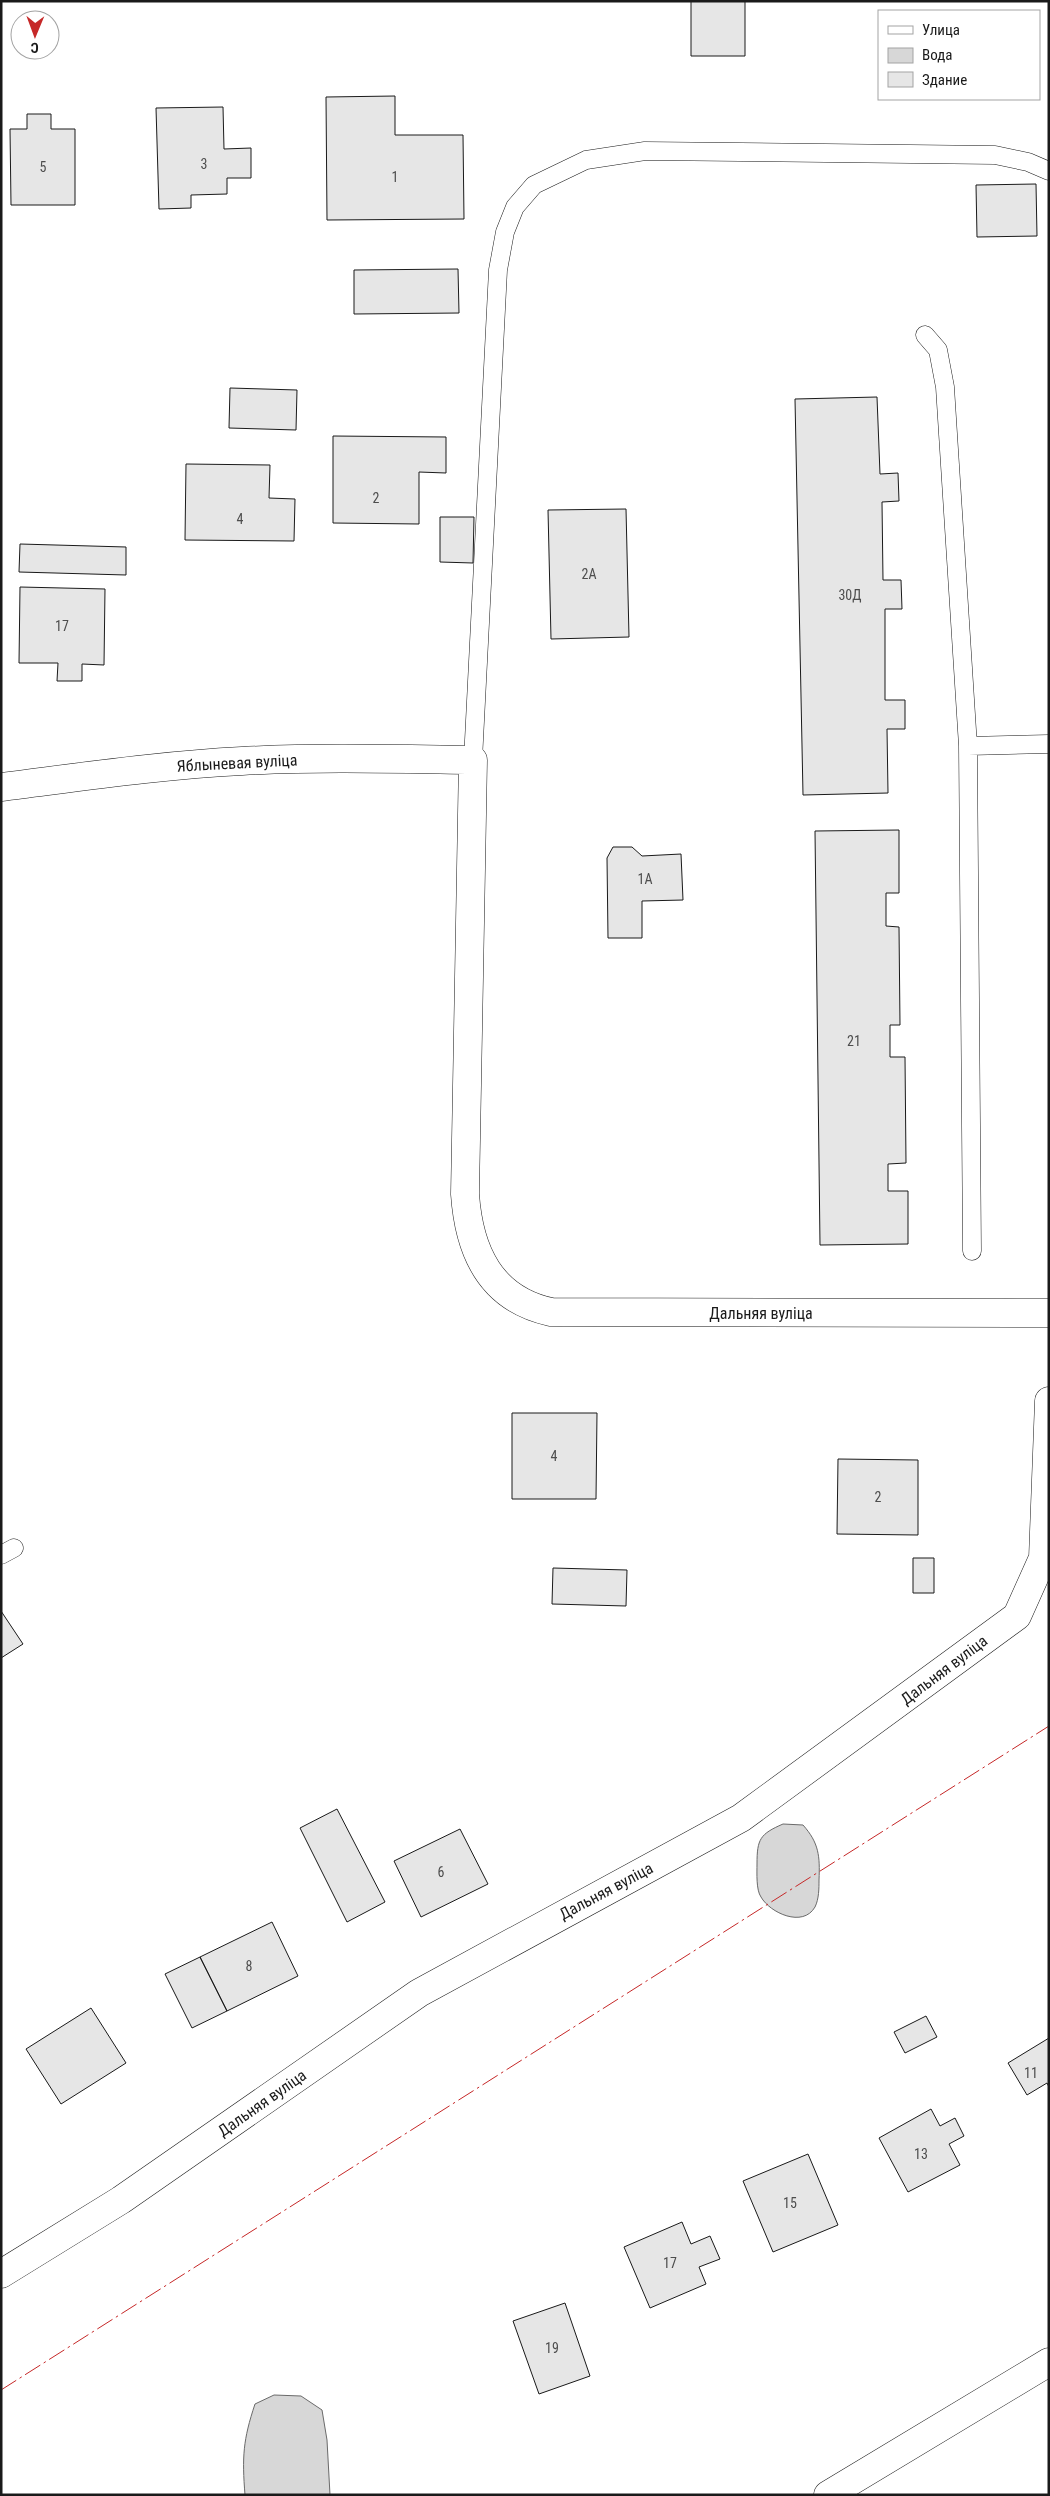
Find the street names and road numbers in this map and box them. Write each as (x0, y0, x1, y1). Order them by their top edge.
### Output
street label: Яблыневая вуліца (176, 750, 298, 776)
street label: Дальняя вуліца (709, 1304, 813, 1323)
street label: Дальняя вуліца (897, 1631, 991, 1709)
street label: Дальняя вуліца (556, 1858, 656, 1924)
street label: Дальняя вуліца (214, 2066, 310, 2140)

